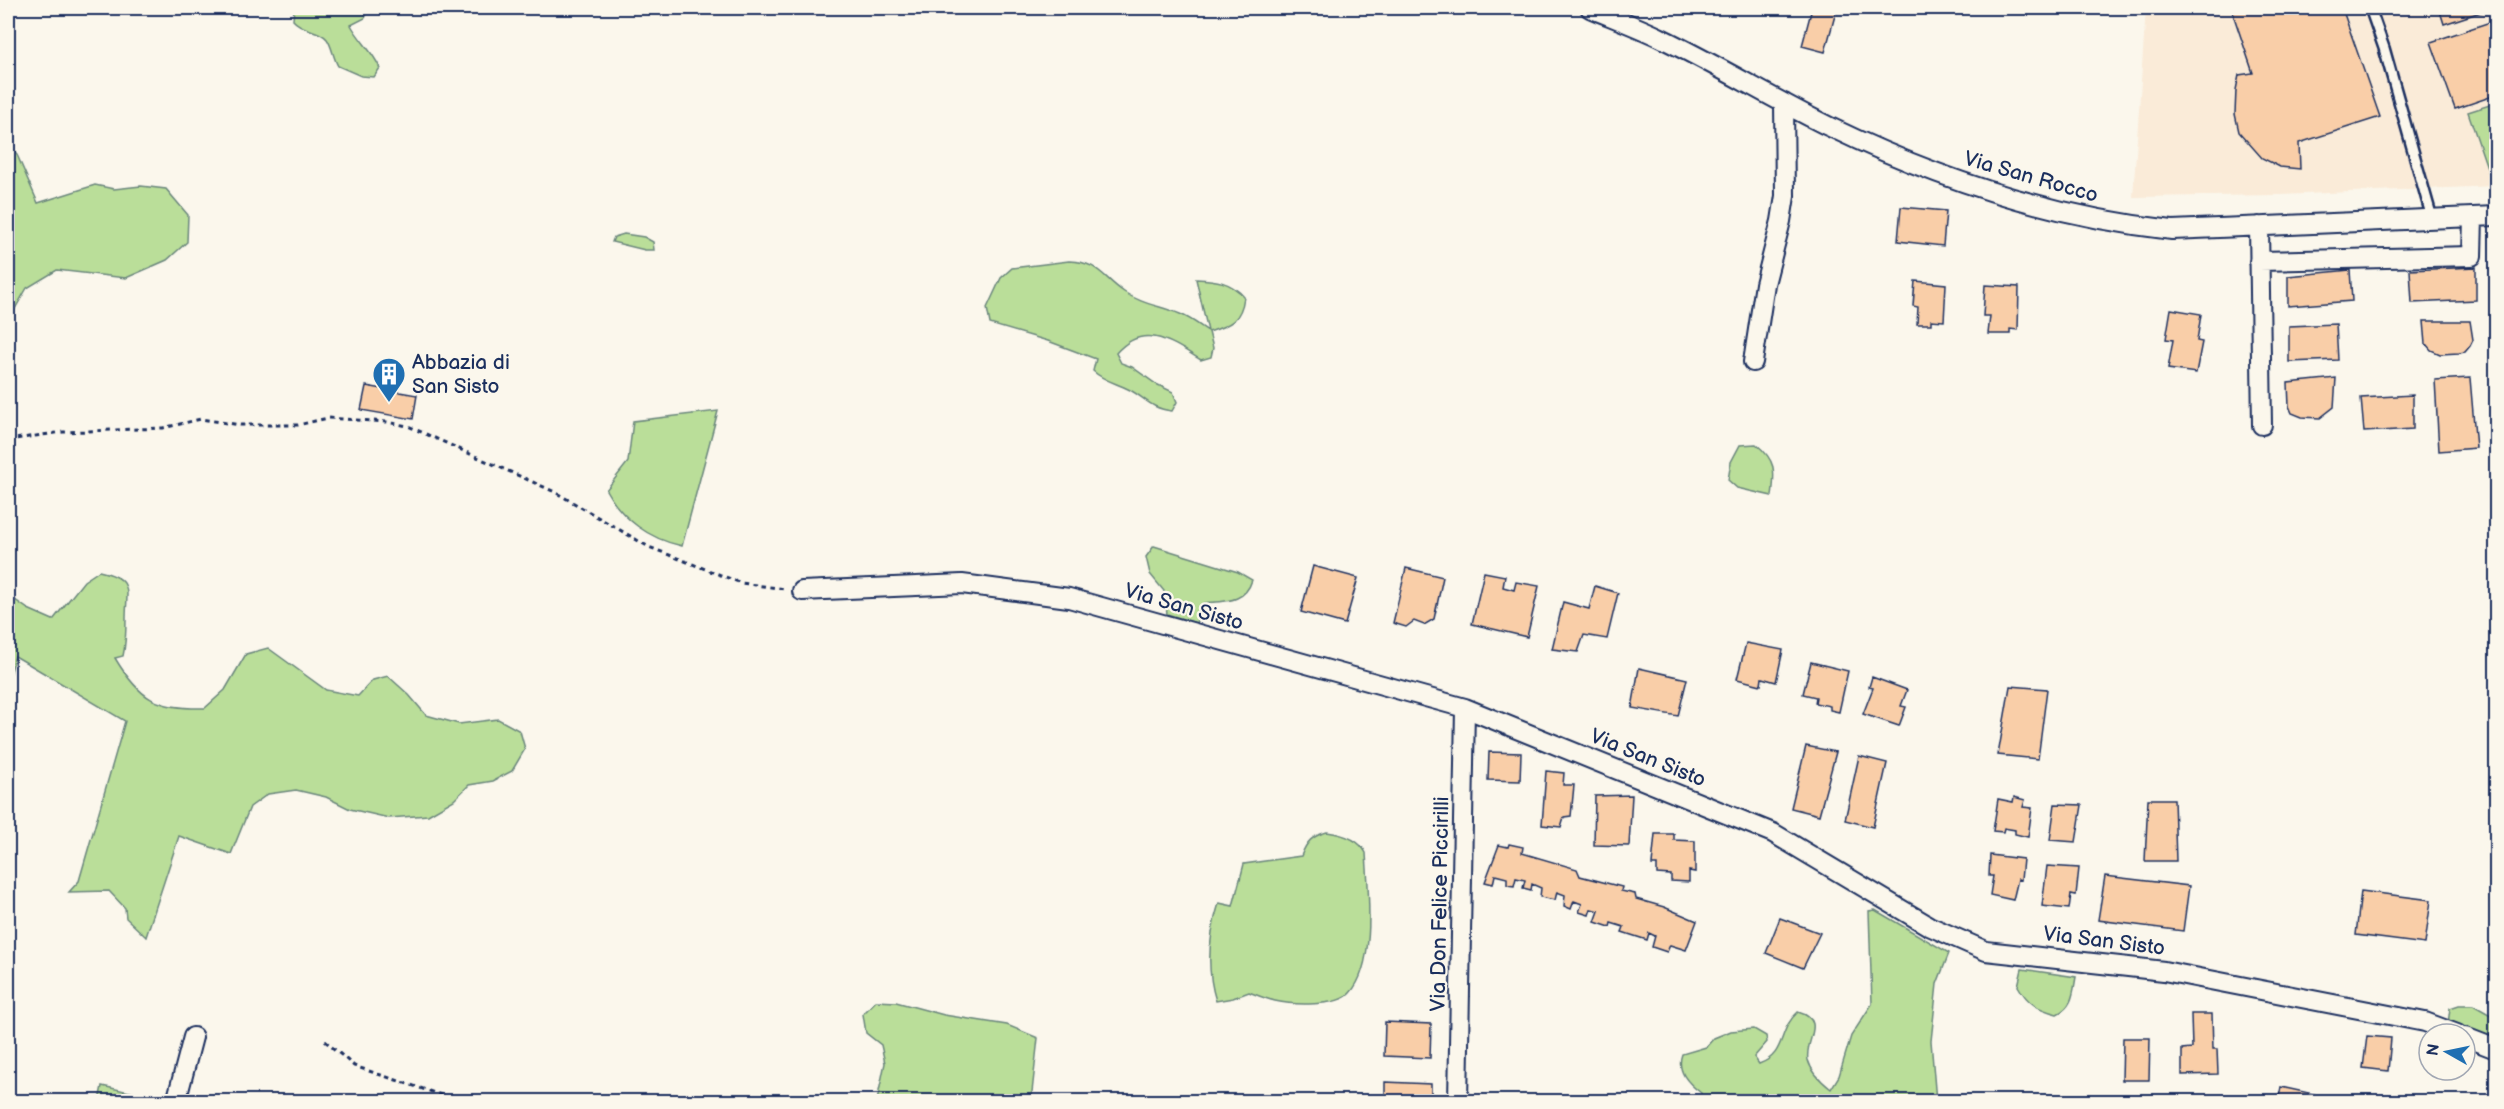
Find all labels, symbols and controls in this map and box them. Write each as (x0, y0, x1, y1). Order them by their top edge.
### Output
street label: Via San Rocco (1961, 146, 2101, 208)
place label: Abbazia di San Sisto (412, 350, 510, 399)
building icon: Abbazia di San Sisto (371, 356, 407, 403)
street label: Via San Sisto (1122, 578, 1246, 636)
street label: Via San Sisto (1587, 723, 1710, 793)
street label: Via Don Felice Piccirilli (1426, 796, 1454, 1012)
street label: Via San Sisto (2042, 921, 2166, 961)
north arrow (2417, 1022, 2477, 1082)
text: N (2423, 1042, 2444, 1057)

